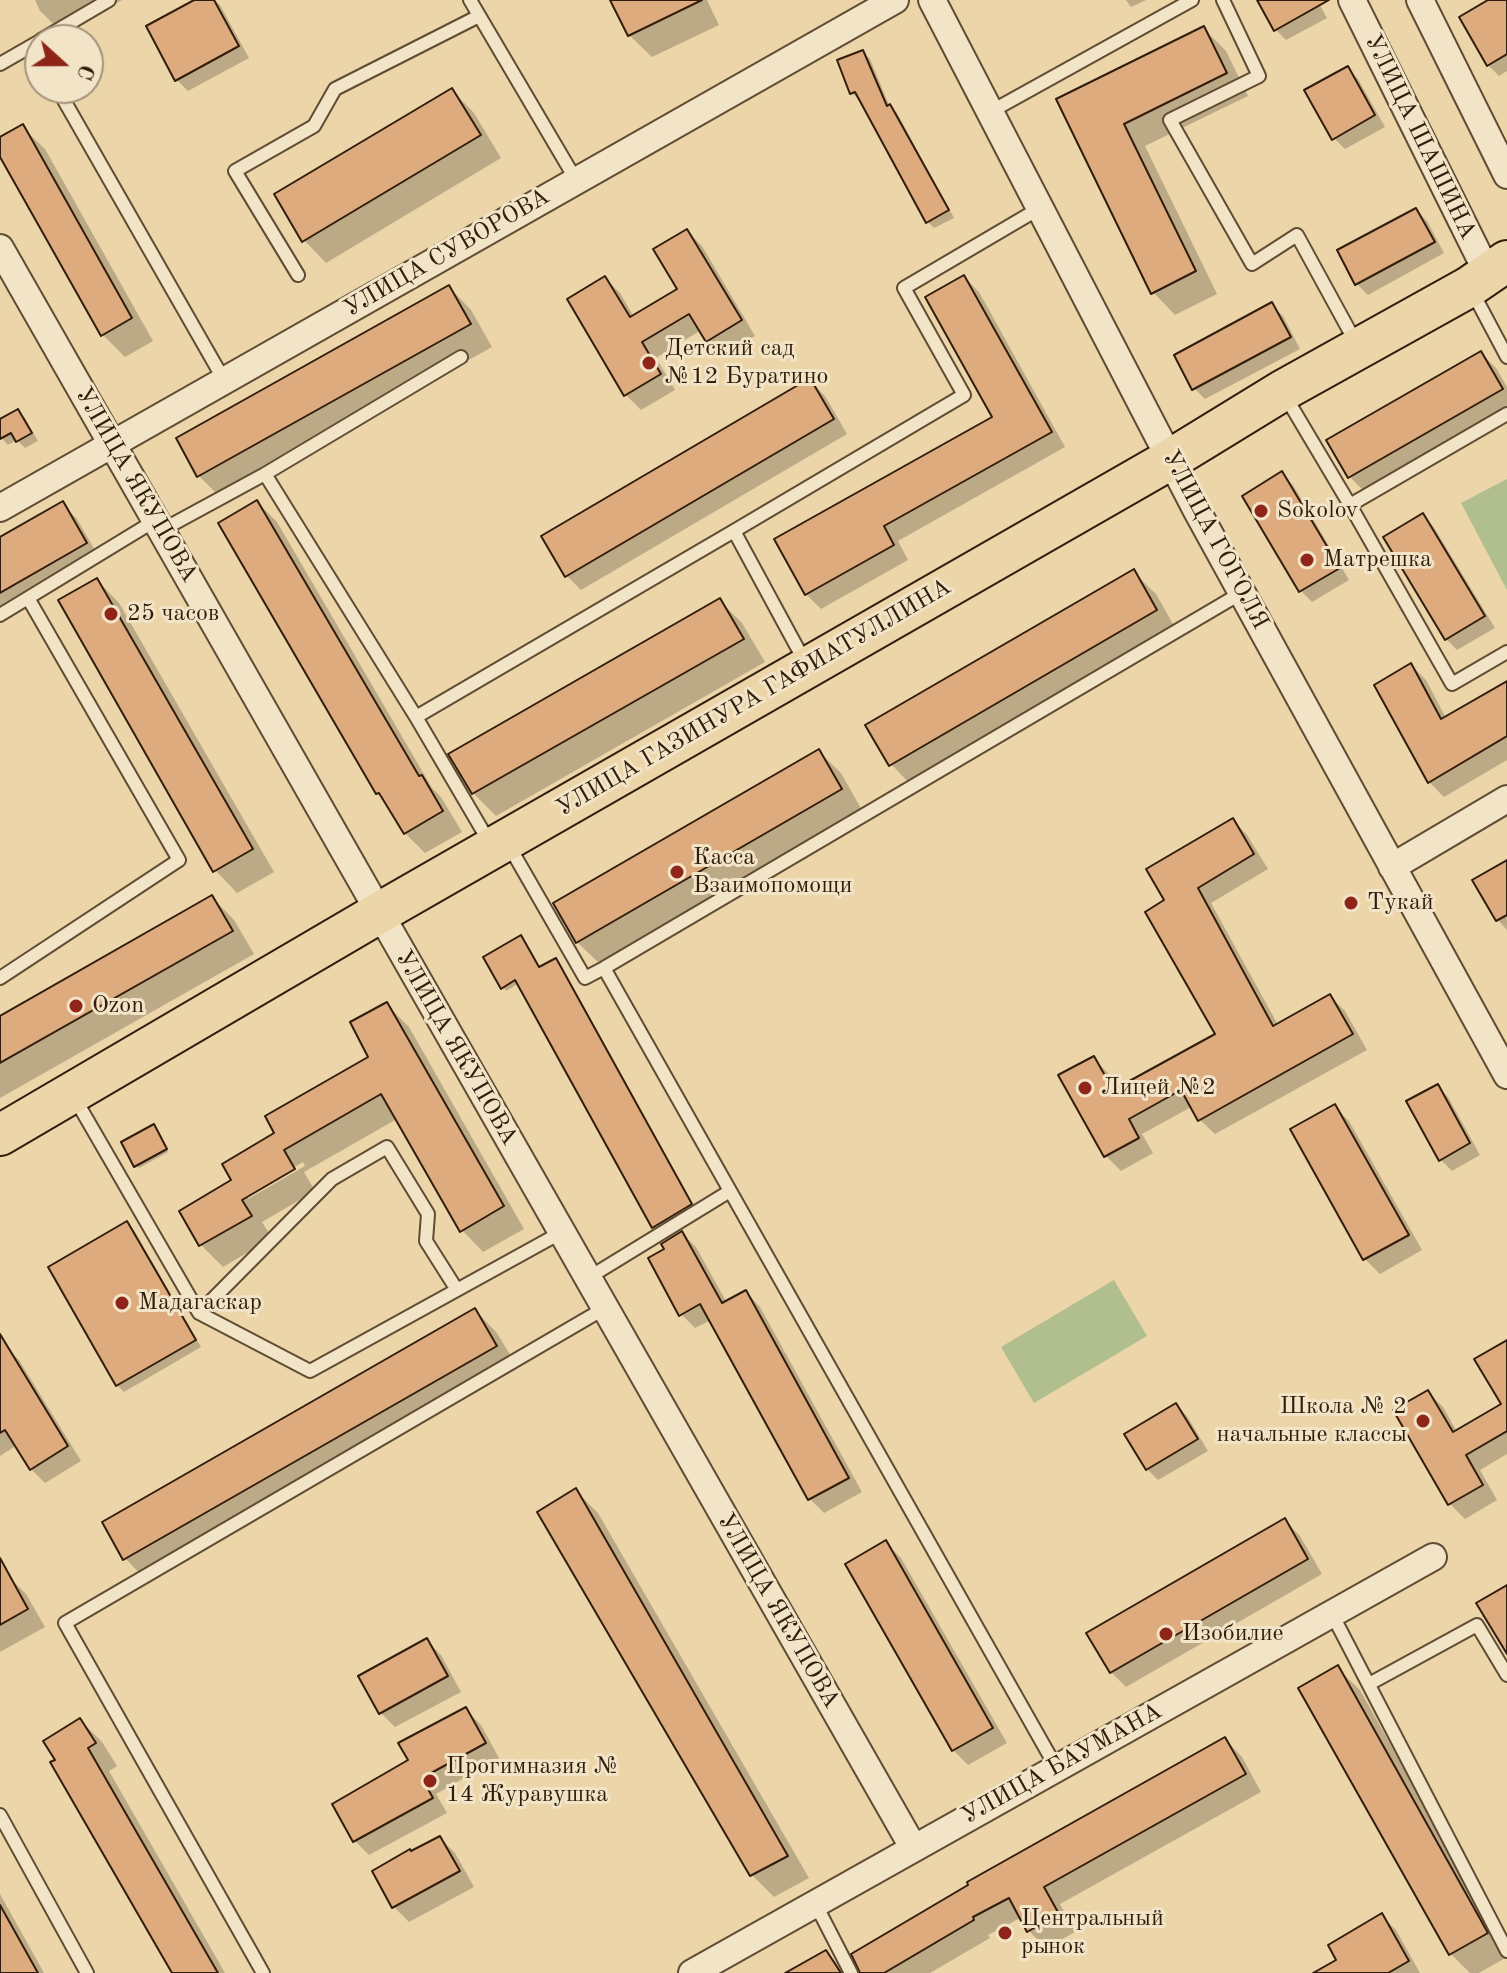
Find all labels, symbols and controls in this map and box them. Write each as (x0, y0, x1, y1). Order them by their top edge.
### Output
north arrow (24, 24, 104, 104)
street label: УЛИЦА ШАШИНА (1358, 30, 1482, 244)
text: С (72, 61, 97, 83)
street label: УЛИЦА СУВОРОВА (339, 182, 555, 324)
place label: Детский сад №12 Буратино (665, 335, 828, 391)
marker: Детский сад №12 Буратино (640, 354, 658, 372)
street label: УЛИЦА ЯКУПОВА (68, 382, 204, 588)
street label: УЛИЦА ГОГОЛЯ (1156, 446, 1274, 634)
place label: Sokolov (1277, 497, 1358, 525)
marker: Sokolov (1252, 502, 1270, 520)
place label: Матрешка (1323, 546, 1432, 574)
marker: Матрешка (1298, 551, 1316, 569)
street label: УЛИЦА ГАЗИНУРА ГАФИАТУЛЛИНА (552, 573, 956, 823)
place label: 25 часов (127, 600, 219, 628)
marker: 25 часов (102, 605, 120, 623)
place label: Касса Взаимопомощи (693, 844, 852, 900)
marker: Касса Взаимопомощи (668, 863, 686, 881)
place label: Тукай (1367, 889, 1434, 917)
marker: Тукай (1342, 894, 1360, 912)
street label: УЛИЦА ЯКУПОВА (388, 945, 524, 1151)
place label: Ozon (92, 992, 144, 1020)
marker: Ozon (67, 997, 85, 1015)
place label: Лицей №2 (1101, 1074, 1216, 1102)
marker: Лицей №2 (1076, 1079, 1094, 1097)
place label: Мадагаскар (138, 1289, 262, 1317)
marker: Мадагаскар (113, 1294, 131, 1312)
place label: Школа № 2 начальные классы (1217, 1393, 1407, 1449)
marker: Школа № 2 начальные классы (1414, 1412, 1432, 1430)
street label: УЛИЦА ЯКУПОВА (710, 1508, 846, 1714)
place label: Изобилие (1182, 1620, 1284, 1648)
marker: Изобилие (1157, 1625, 1175, 1643)
street label: УЛИЦА БАУМАНА (957, 1697, 1167, 1831)
place label: Прогимназия № 14 Журавушка (446, 1753, 620, 1809)
marker: Прогимназия № 14 Журавушка (421, 1772, 439, 1790)
place label: Центральный рынок (1021, 1905, 1164, 1961)
marker: Центральный рынок (996, 1924, 1014, 1942)

